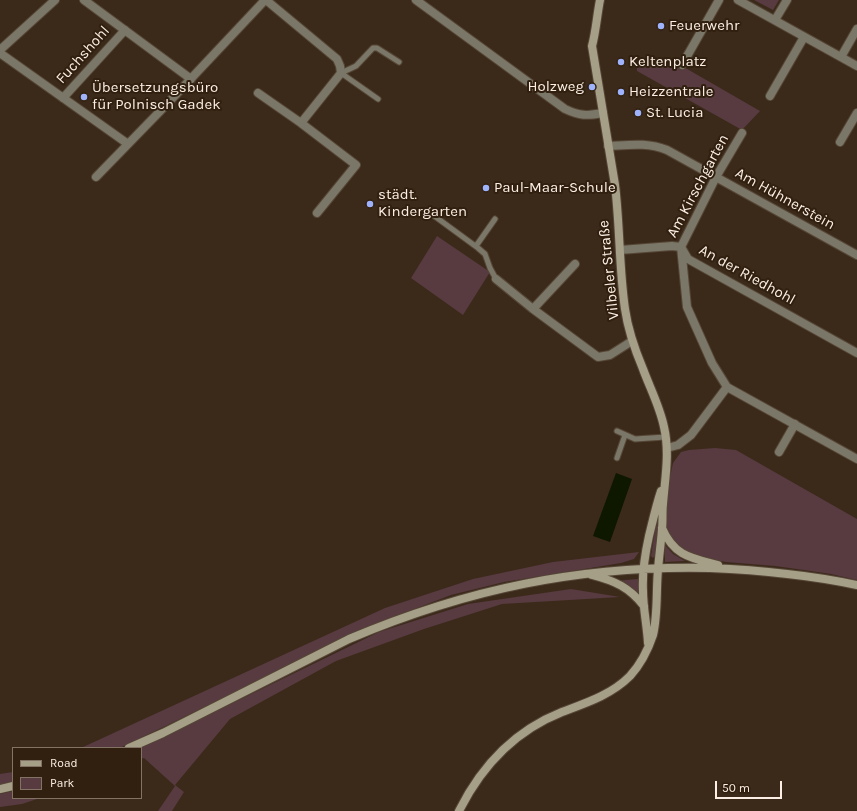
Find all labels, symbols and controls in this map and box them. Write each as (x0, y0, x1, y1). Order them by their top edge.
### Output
place label: Feuerwehr (669, 17, 739, 35)
marker: Feuerwehr (656, 21, 666, 31)
street label: Fuchshohl (52, 22, 114, 88)
place label: Keltenplatz (629, 53, 706, 71)
marker: Keltenplatz (616, 57, 626, 67)
place label: Holzweg (527, 78, 584, 96)
place label: Übersetzungsbüro für Polnisch Gadek (92, 79, 221, 114)
marker: Holzweg (587, 82, 597, 92)
place label: Heizzentrale (629, 83, 713, 101)
marker: Heizzentrale (616, 87, 626, 97)
marker: Übersetzungsbüro für Polnisch Gadek (79, 92, 89, 102)
place label: St. Lucia (646, 104, 704, 122)
marker: St. Lucia (633, 108, 643, 118)
street label: Am Kirschgarten (663, 131, 733, 241)
street label: Am Hühnerstein (732, 164, 838, 234)
place label: Paul-Maar-Schule (494, 179, 616, 197)
marker: Paul-Maar-Schule (481, 183, 491, 193)
place label: städt. Kindergarten (378, 186, 467, 221)
marker: städt. Kindergarten (365, 199, 375, 209)
street label: Vilbeler Straße (595, 219, 623, 321)
street label: An der Riedhohl (696, 241, 798, 309)
legend (12, 747, 142, 799)
text: Road (50, 756, 78, 770)
scale bar (717, 773, 784, 799)
text: Park (50, 776, 74, 790)
text: 50 m (722, 781, 750, 795)

